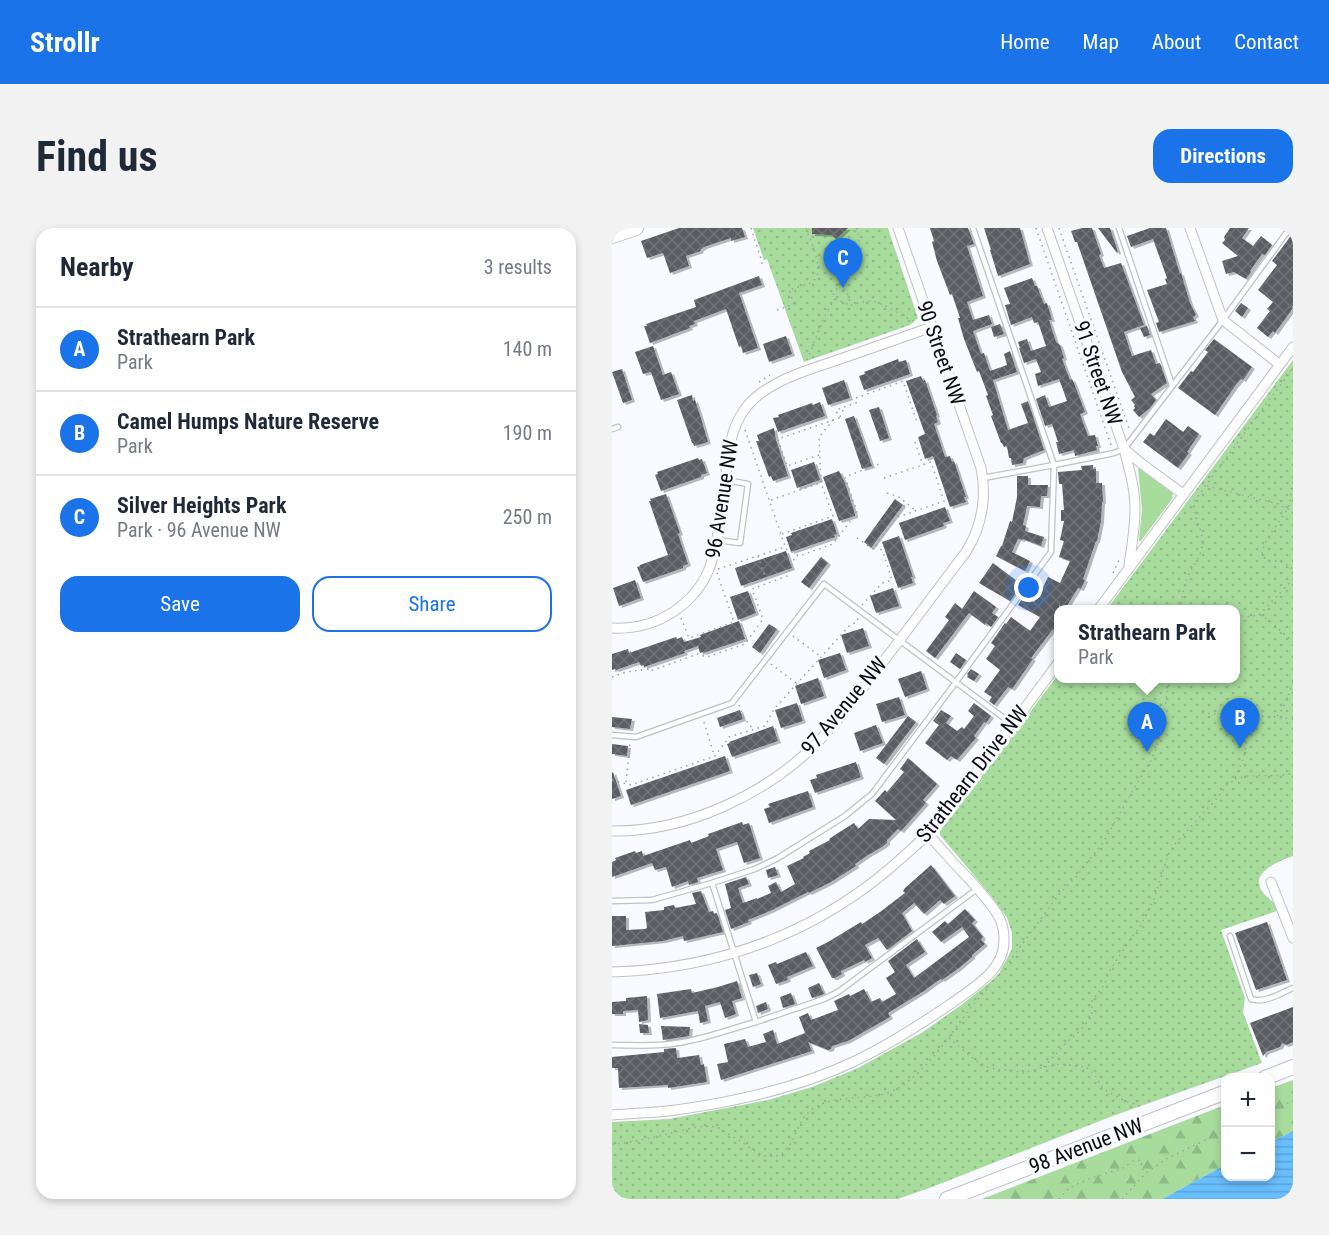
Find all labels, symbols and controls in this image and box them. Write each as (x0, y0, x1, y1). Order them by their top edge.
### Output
text: Strollr (30, 26, 100, 59)
text: Home (1000, 30, 1050, 54)
text: Map (1083, 30, 1119, 54)
text: About (1152, 30, 1201, 54)
text: Contact (1234, 30, 1299, 54)
button: Directions (1153, 129, 1293, 183)
text: Find us (36, 132, 157, 181)
pin: C (824, 238, 862, 288)
text: Nearby (60, 252, 134, 282)
text: 3 results (484, 255, 552, 279)
street label: 90 Street NW (912, 298, 970, 408)
street label: 91 Street NW (1069, 318, 1127, 428)
text: Strathearn Park (117, 325, 255, 350)
text: A (74, 337, 85, 361)
text: 140 m (503, 337, 552, 361)
text: Park (117, 350, 153, 374)
text: Camel Humps Nature Reserve (117, 409, 379, 434)
text: B (74, 421, 85, 445)
text: 190 m (503, 421, 552, 445)
text: Park (117, 434, 153, 458)
street label: 96 Avenue NW (701, 438, 743, 560)
text: Silver Heights Park (117, 493, 286, 518)
text: C (74, 505, 85, 529)
text: 250 m (503, 505, 552, 529)
text: Park · 96 Avenue NW (117, 518, 281, 542)
your location (1014, 573, 1043, 602)
button: Save (60, 576, 300, 632)
button: Share (312, 576, 552, 632)
popup (1054, 605, 1240, 683)
text: Strathearn Park (1078, 620, 1216, 645)
text: Park (1078, 645, 1114, 669)
street label: 97 Avenue NW (796, 652, 892, 760)
pin: B (1220, 698, 1260, 748)
street label: Strathearn Drive NW (911, 701, 1033, 847)
pin: A (1128, 702, 1166, 752)
map controls (1221, 1073, 1275, 1181)
button: + (1221, 1073, 1275, 1127)
street label: 98 Avenue NW (1026, 1113, 1146, 1179)
button: − (1221, 1127, 1275, 1181)

